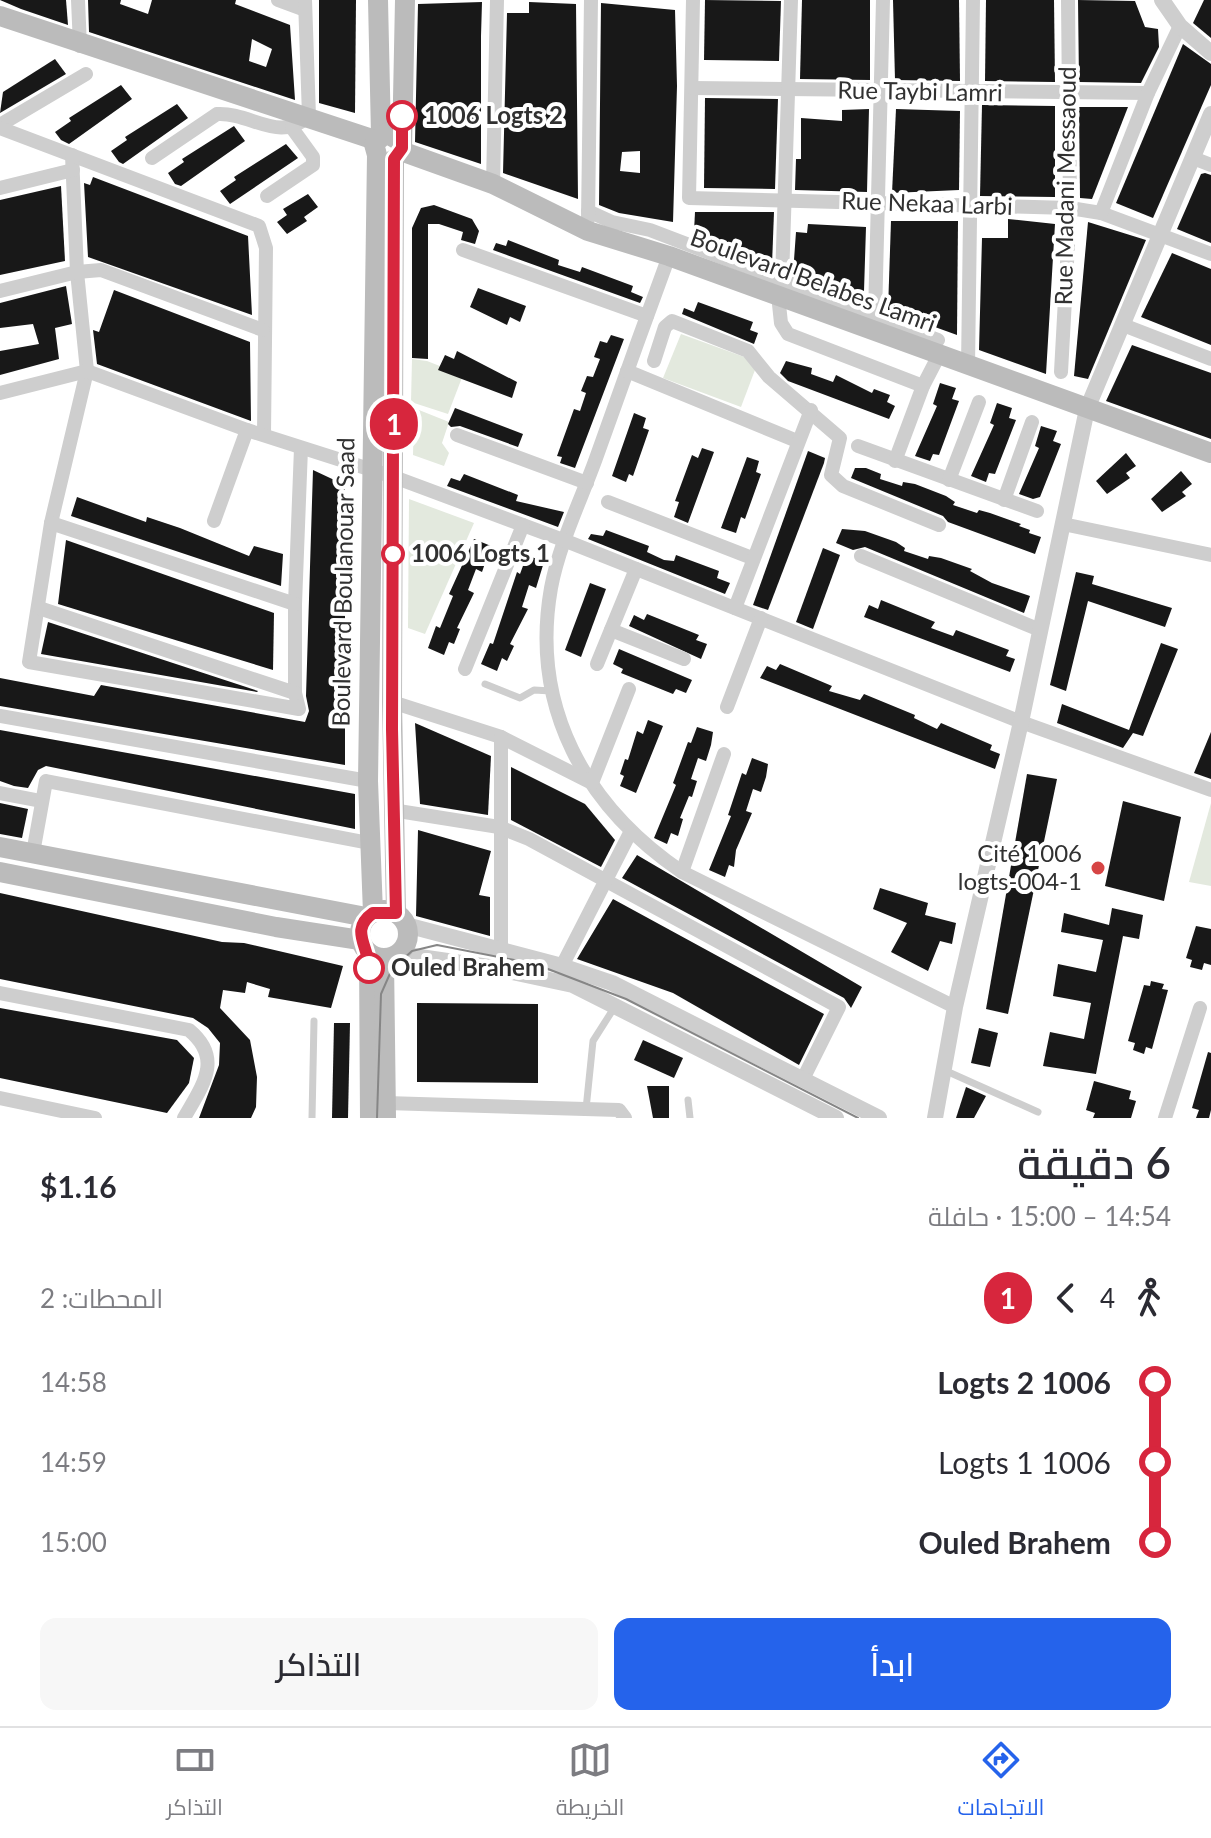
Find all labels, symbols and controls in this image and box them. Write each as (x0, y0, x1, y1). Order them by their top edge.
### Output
street label: Rue Madani Messaoud (1048, 66, 1081, 306)
street label: Rue Taybi Lamri (837, 75, 1003, 106)
place label: 1006 Logts 2 (424, 100, 563, 129)
marker: 1006 Logts 2 (387, 101, 417, 131)
street label: Rue Nekaa Larbi (841, 185, 1013, 220)
street label: Boulevard Belabes Lamri (687, 222, 940, 338)
line badge: 1 (368, 398, 420, 450)
text: 1 (386, 407, 402, 441)
street label: Boulevard Boulanouar Saad (325, 437, 360, 727)
place label: 1006 Logts 1 (411, 538, 550, 567)
marker: 1006 Logts 1 (382, 543, 404, 565)
place label: Cité 1006 logts-004-1 (958, 838, 1082, 895)
marker: Cité 1006 logts-004-1 (1089, 859, 1107, 877)
place label: Ouled Brahem (391, 952, 545, 981)
marker: Ouled Brahem (354, 953, 384, 983)
text: 6 دقيقة (1017, 1136, 1171, 1188)
text: $1.16 (40, 1168, 117, 1204)
text: 14:54 – 15:00 · حافلة (928, 1200, 1171, 1232)
icon: back (1044, 1276, 1088, 1320)
icon: walk (1127, 1276, 1171, 1320)
text: 1 (1000, 1281, 1016, 1315)
text: المحطات: 2 (40, 1282, 163, 1314)
text: 4 (1100, 1282, 1115, 1314)
text: 1006 Logts 2 (937, 1364, 1111, 1400)
text: 14:58 (40, 1366, 107, 1398)
text: 1006 Logts 1 (938, 1444, 1111, 1480)
text: 14:59 (40, 1446, 107, 1478)
text: Ouled Brahem (918, 1524, 1111, 1560)
text: 15:00 (40, 1526, 107, 1558)
button: التذاكر (40, 1618, 598, 1710)
button: ابدأ (614, 1618, 1171, 1710)
tab: التذاكر (166, 1738, 223, 1828)
tab: الخريطة (556, 1738, 625, 1828)
tab: الاتجاهات (957, 1738, 1045, 1828)

